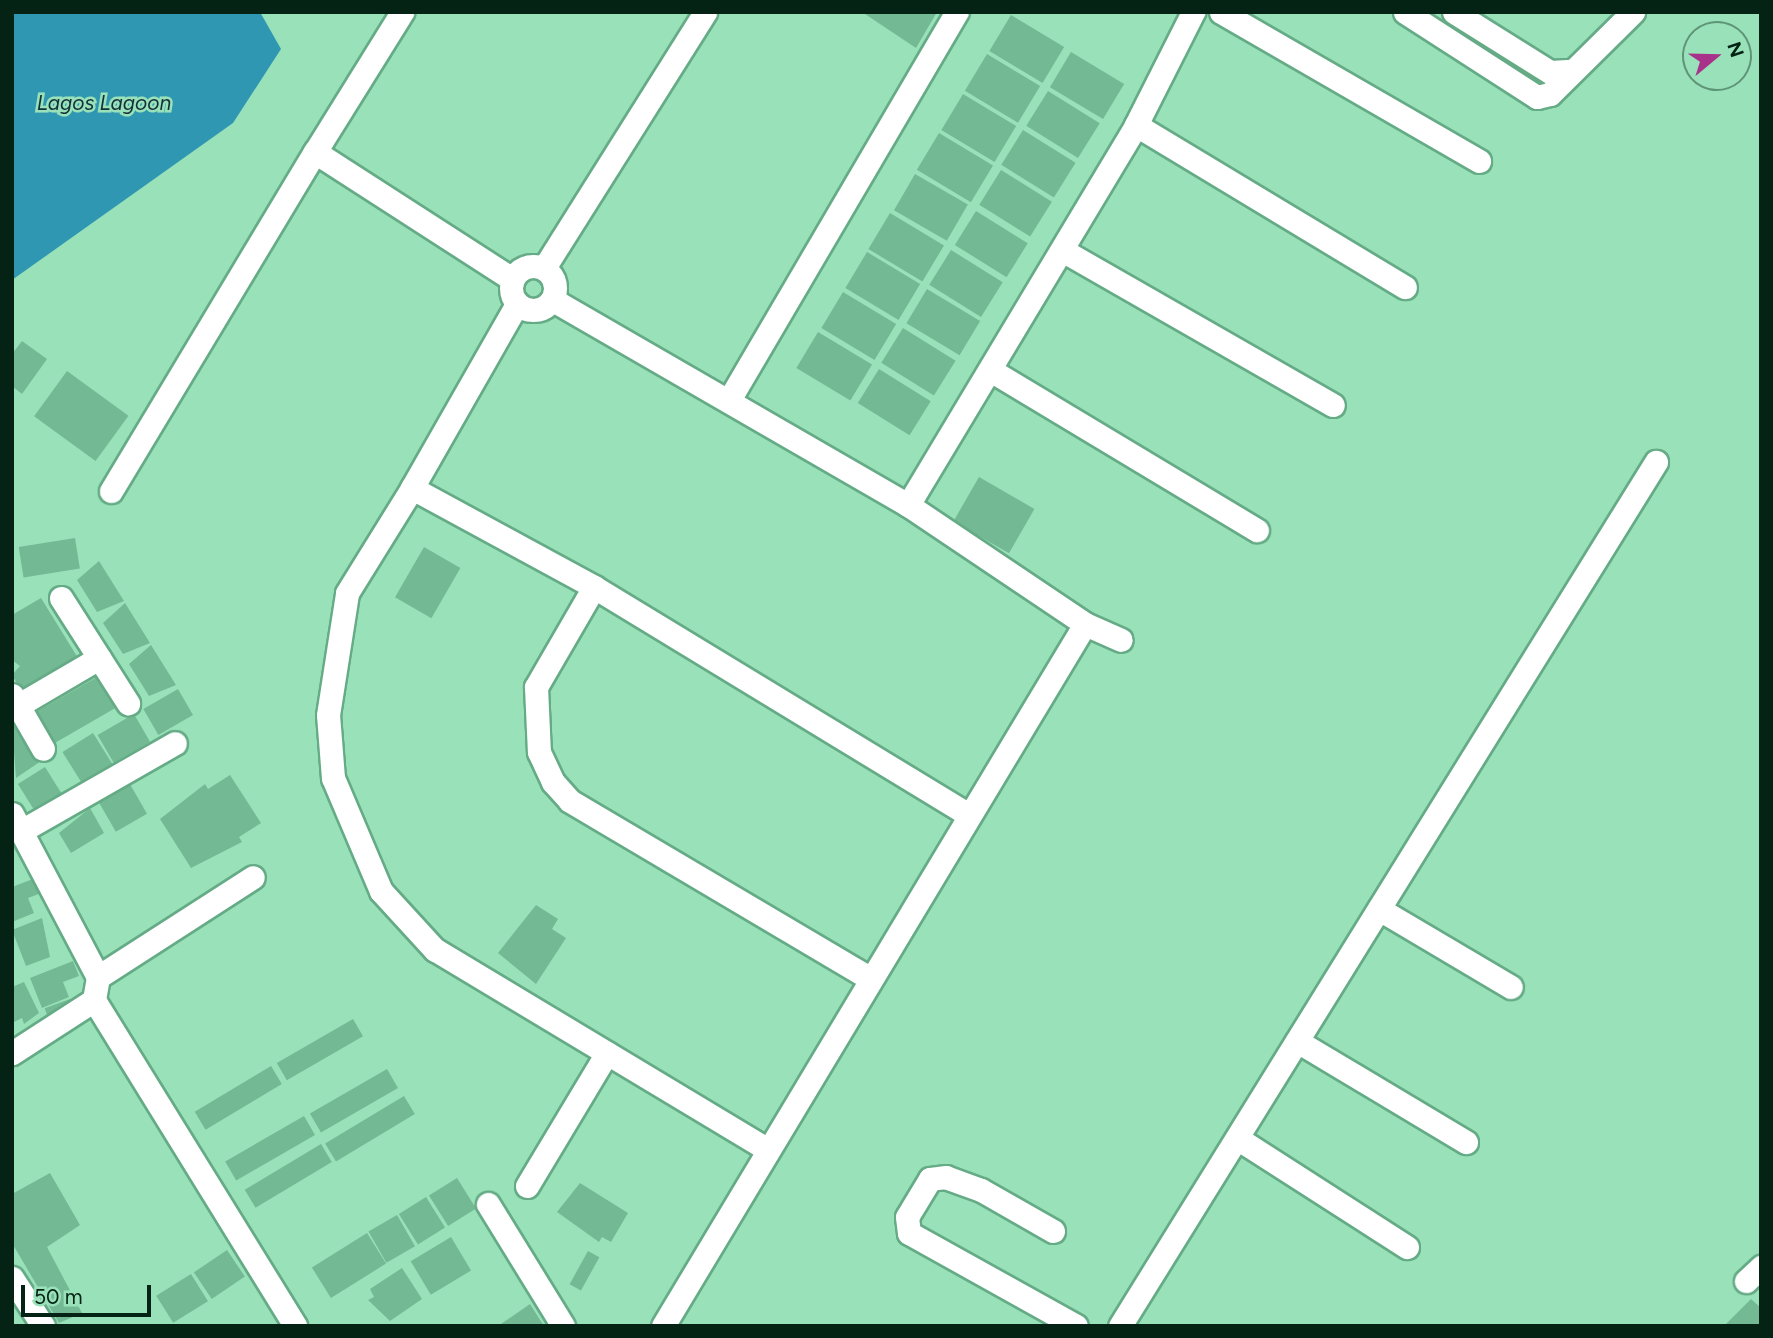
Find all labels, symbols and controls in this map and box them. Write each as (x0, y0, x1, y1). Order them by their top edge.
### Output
north arrow (1682, 21, 1752, 91)
text: N (1722, 39, 1749, 60)
water label: Lagos Lagoon (37, 90, 171, 116)
scale bar (24, 1272, 154, 1316)
text: 50 m (34, 1284, 83, 1309)

